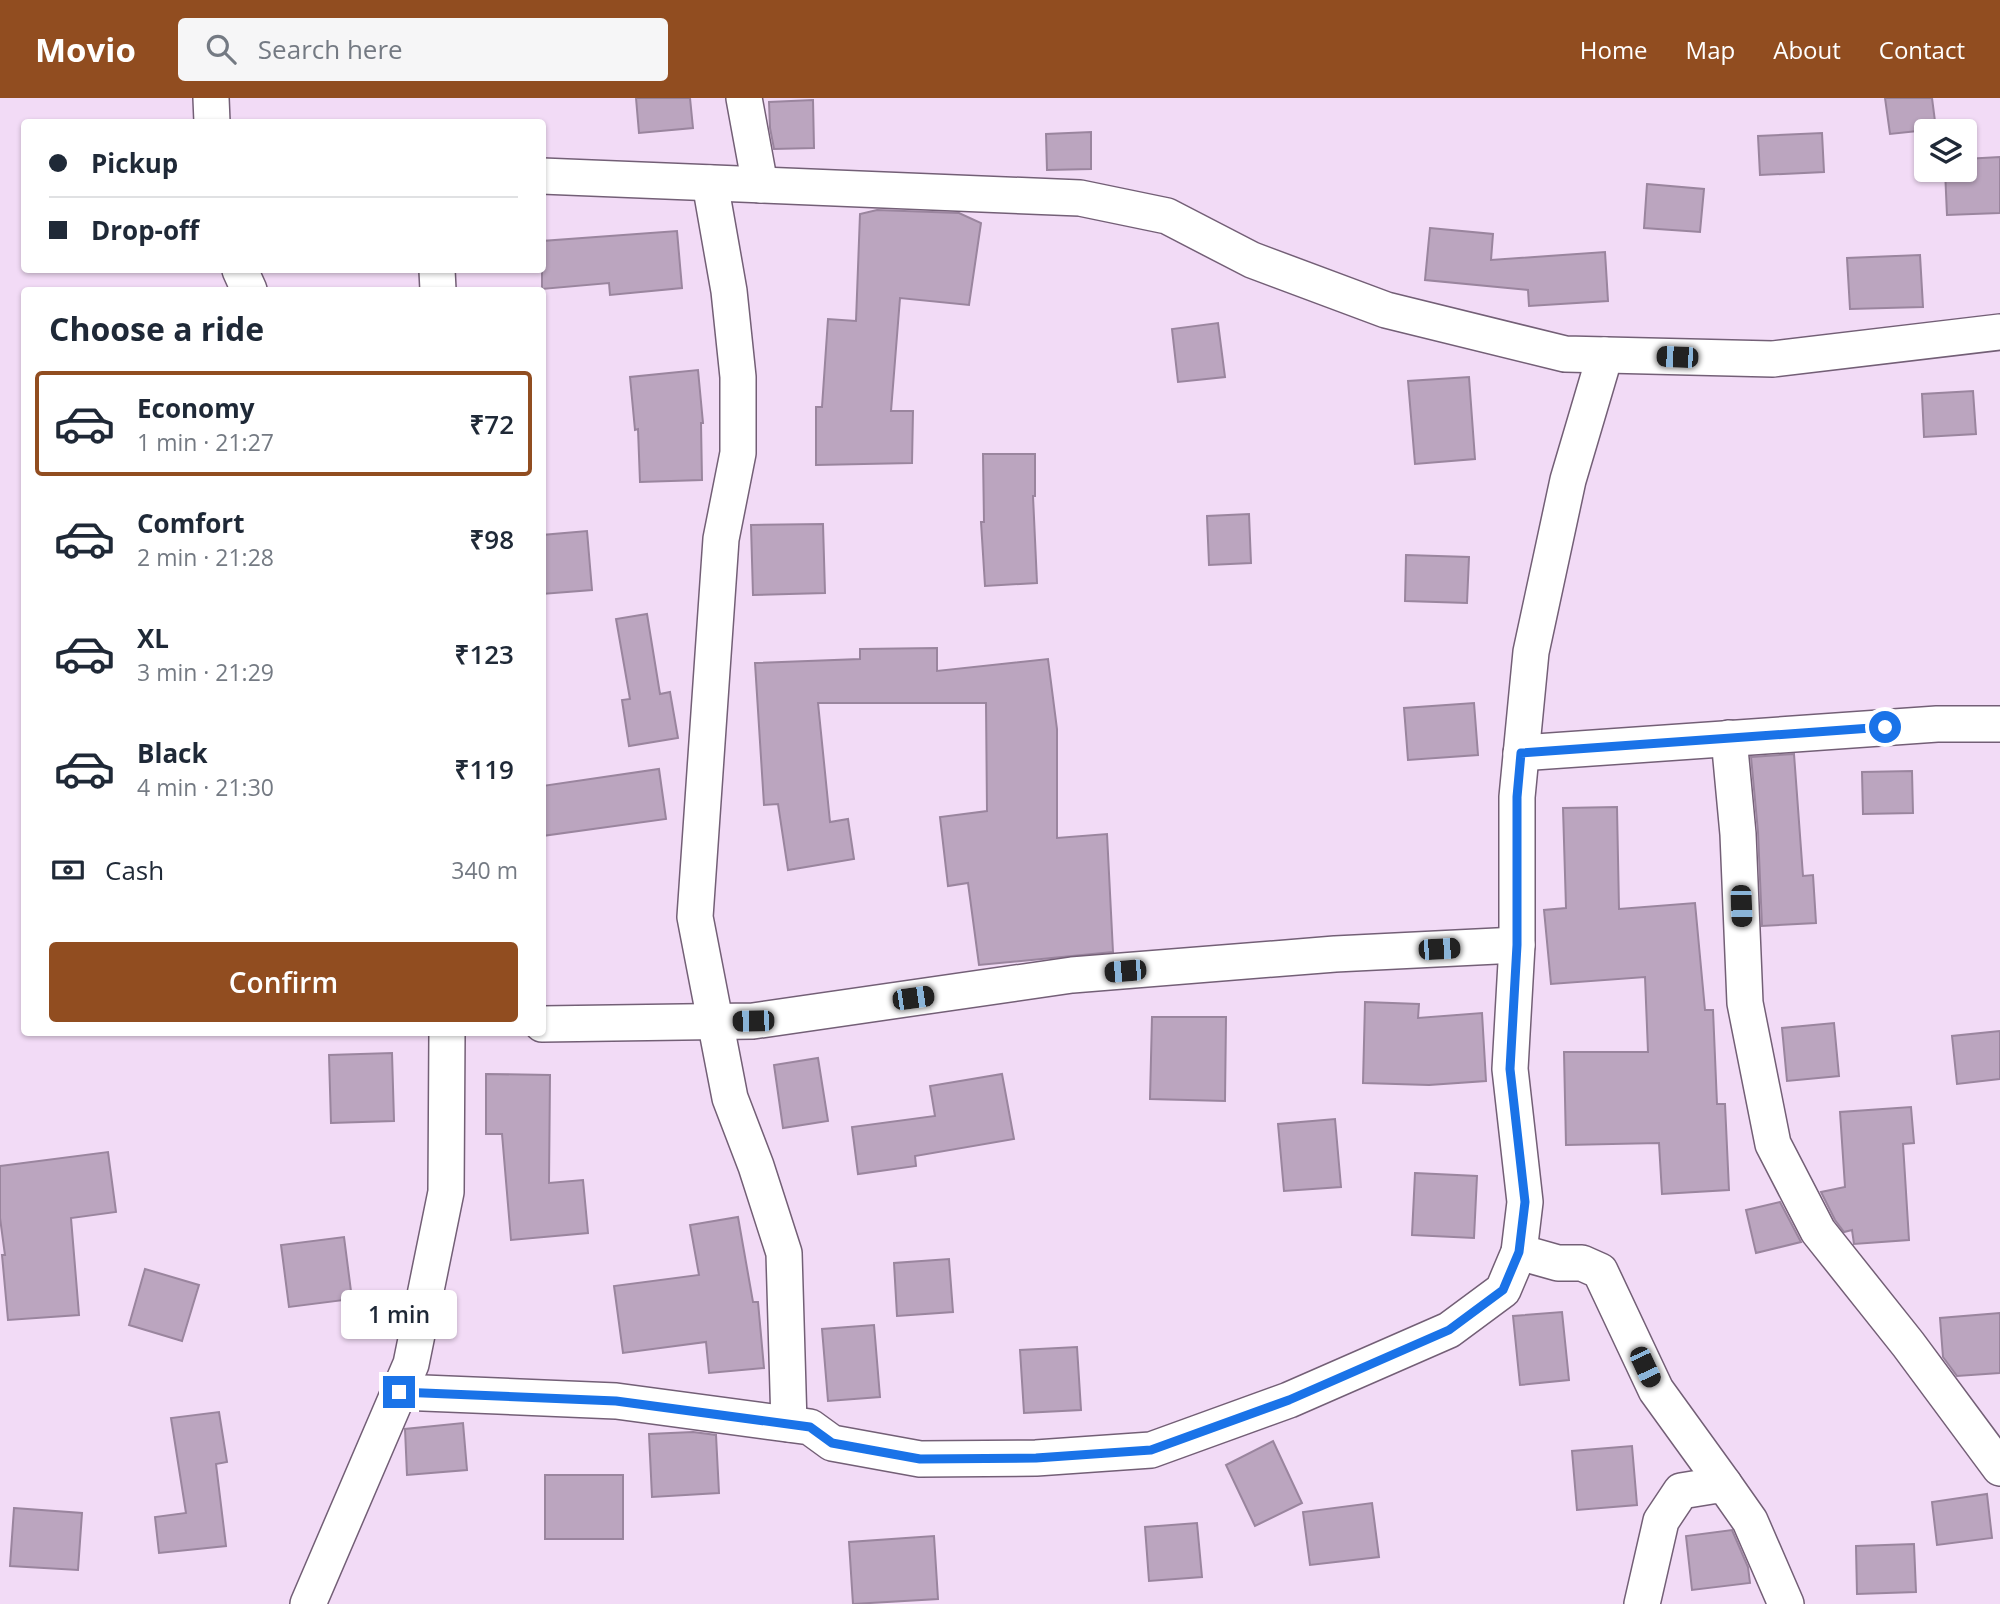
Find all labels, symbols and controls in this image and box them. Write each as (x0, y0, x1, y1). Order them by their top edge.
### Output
search box (178, 18, 668, 81)
text: Movio (35, 27, 136, 72)
icon: search (202, 30, 240, 68)
text: Search here (258, 31, 403, 67)
text: Home (1580, 33, 1648, 66)
text: Map (1686, 33, 1735, 66)
text: About (1773, 33, 1841, 66)
text: Contact (1879, 33, 1965, 66)
map controls (1914, 119, 1977, 182)
button: layers (1914, 119, 1977, 182)
text: Pickup (91, 145, 178, 181)
text: Drop-off (91, 212, 199, 248)
text: Choose a ride (49, 307, 264, 350)
car (1656, 346, 1699, 368)
text: Economy (137, 390, 255, 426)
icon: car (53, 392, 116, 455)
text: ₹72 (469, 406, 514, 442)
text: 1 min · 21:27 (137, 426, 274, 458)
text: Comfort (137, 505, 244, 541)
icon: car (53, 507, 116, 570)
text: ₹98 (469, 521, 514, 557)
text: 2 min · 21:28 (137, 541, 274, 573)
text: XL (137, 620, 169, 656)
icon: car (53, 622, 116, 685)
text: ₹123 (455, 636, 514, 672)
text: 3 min · 21:29 (137, 656, 274, 688)
route start (1869, 711, 1901, 743)
text: Black (137, 735, 208, 771)
icon: car (53, 737, 116, 800)
text: ₹119 (455, 751, 514, 787)
text: 4 min · 21:30 (137, 771, 274, 803)
icon: cash (49, 851, 87, 889)
text: Cash (105, 852, 164, 888)
text: 340 m (451, 854, 518, 886)
car (1730, 885, 1753, 927)
car (1418, 937, 1461, 961)
button: Confirm (49, 942, 518, 1022)
car (1104, 959, 1147, 983)
car (891, 985, 936, 1011)
car (732, 1010, 775, 1032)
callout: 1 min (341, 1290, 457, 1340)
text: 1 min (368, 1298, 430, 1330)
car (1627, 1344, 1664, 1390)
route end (383, 1376, 415, 1408)

